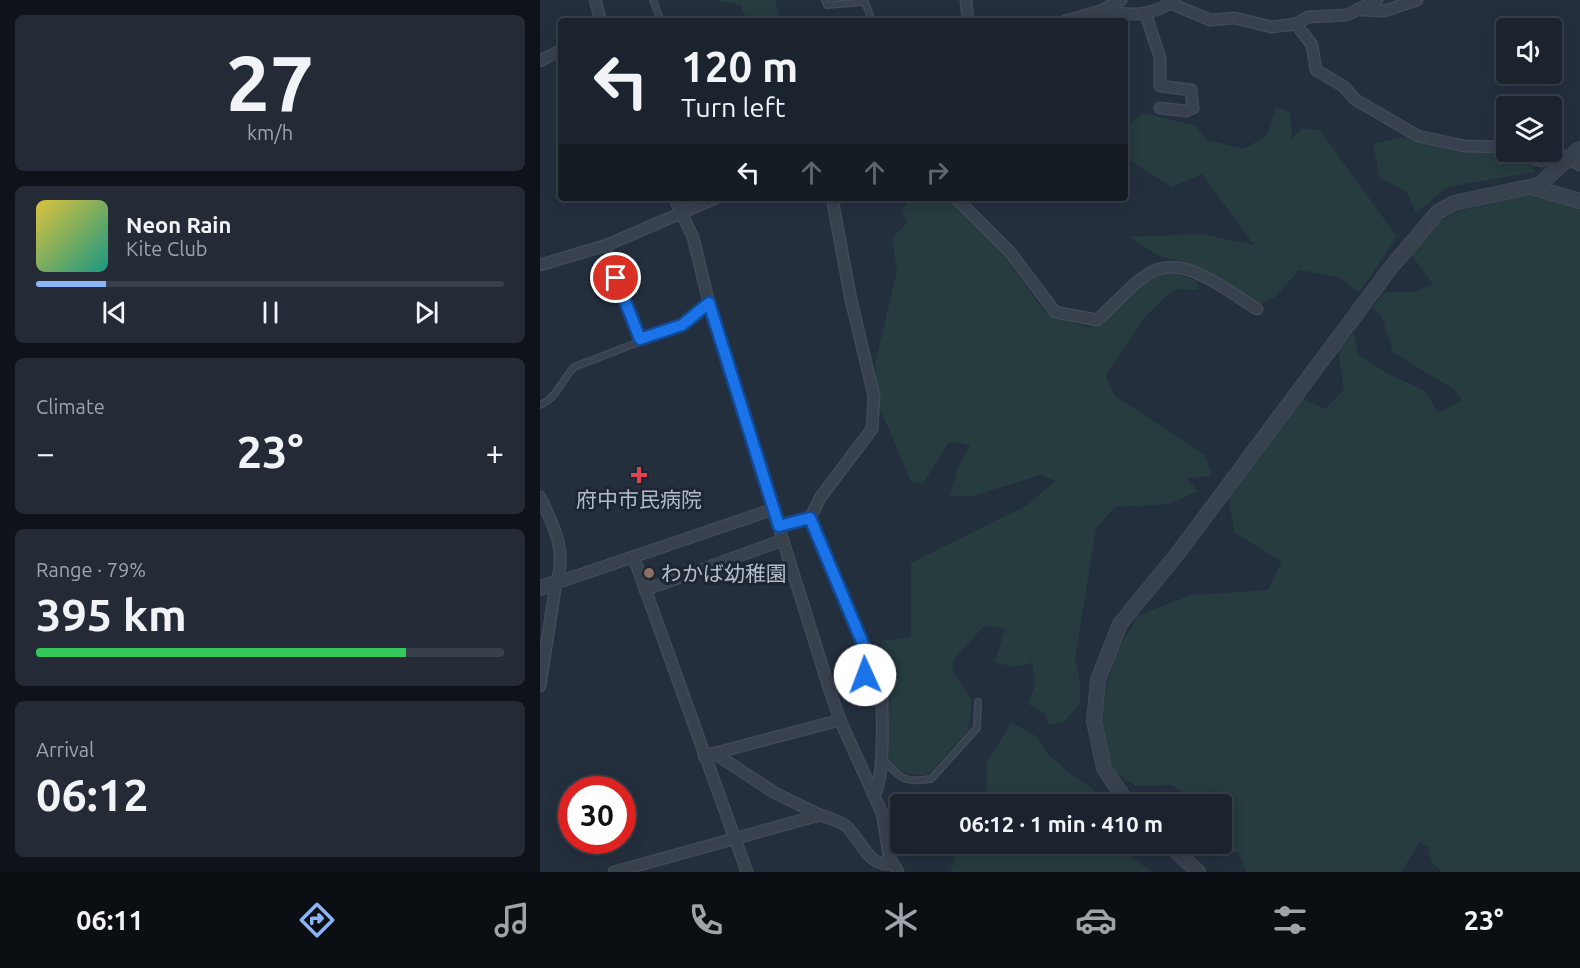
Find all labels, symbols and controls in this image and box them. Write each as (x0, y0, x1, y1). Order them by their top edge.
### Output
map controls (1496, 18, 1562, 162)
button: sound (1496, 18, 1562, 84)
text: 27 (226, 38, 314, 126)
icon: left (582, 42, 660, 120)
text: 120 m (681, 43, 798, 90)
text: Turn left (681, 92, 785, 122)
button: layers (1496, 96, 1562, 162)
text: km/h (247, 121, 293, 144)
icon: left (732, 156, 765, 189)
icon: ahead (795, 156, 828, 189)
icon: ahead (858, 156, 891, 189)
icon: right (921, 156, 954, 189)
text: Neon Rain (126, 212, 231, 237)
text: Kite Club (126, 237, 208, 260)
pin (590, 252, 641, 303)
icon: arrive (599, 261, 632, 294)
icon: previous (98, 296, 131, 329)
icon: pause (254, 296, 287, 329)
icon: next (410, 296, 443, 329)
text: Climate (36, 395, 105, 418)
text: 23° (237, 426, 303, 477)
text: − (36, 434, 55, 471)
text: + (485, 434, 504, 471)
marker: 府中市民病院 (630, 466, 648, 484)
place label: 府中市民病院 (576, 487, 702, 511)
text: Range · 79% (36, 558, 146, 581)
place label: わかば幼稚園 (661, 561, 787, 585)
marker: わかば幼稚園 (642, 566, 656, 580)
text: 395 km (36, 589, 187, 640)
position arrow (833, 643, 897, 707)
text: Arrival (36, 738, 94, 761)
text: 06:12 (36, 769, 149, 820)
speed limit sign: 30 (558, 776, 636, 854)
text: 06:12 · 1 min · 410 m (959, 811, 1163, 836)
icon: directions (296, 899, 338, 941)
icon: music (491, 899, 533, 941)
icon: phone (685, 899, 727, 941)
icon: climate (880, 899, 922, 941)
icon: car (1075, 899, 1117, 941)
icon: filters (1269, 899, 1311, 941)
text: 06:11 (76, 905, 144, 935)
text: 23° (1464, 905, 1504, 935)

